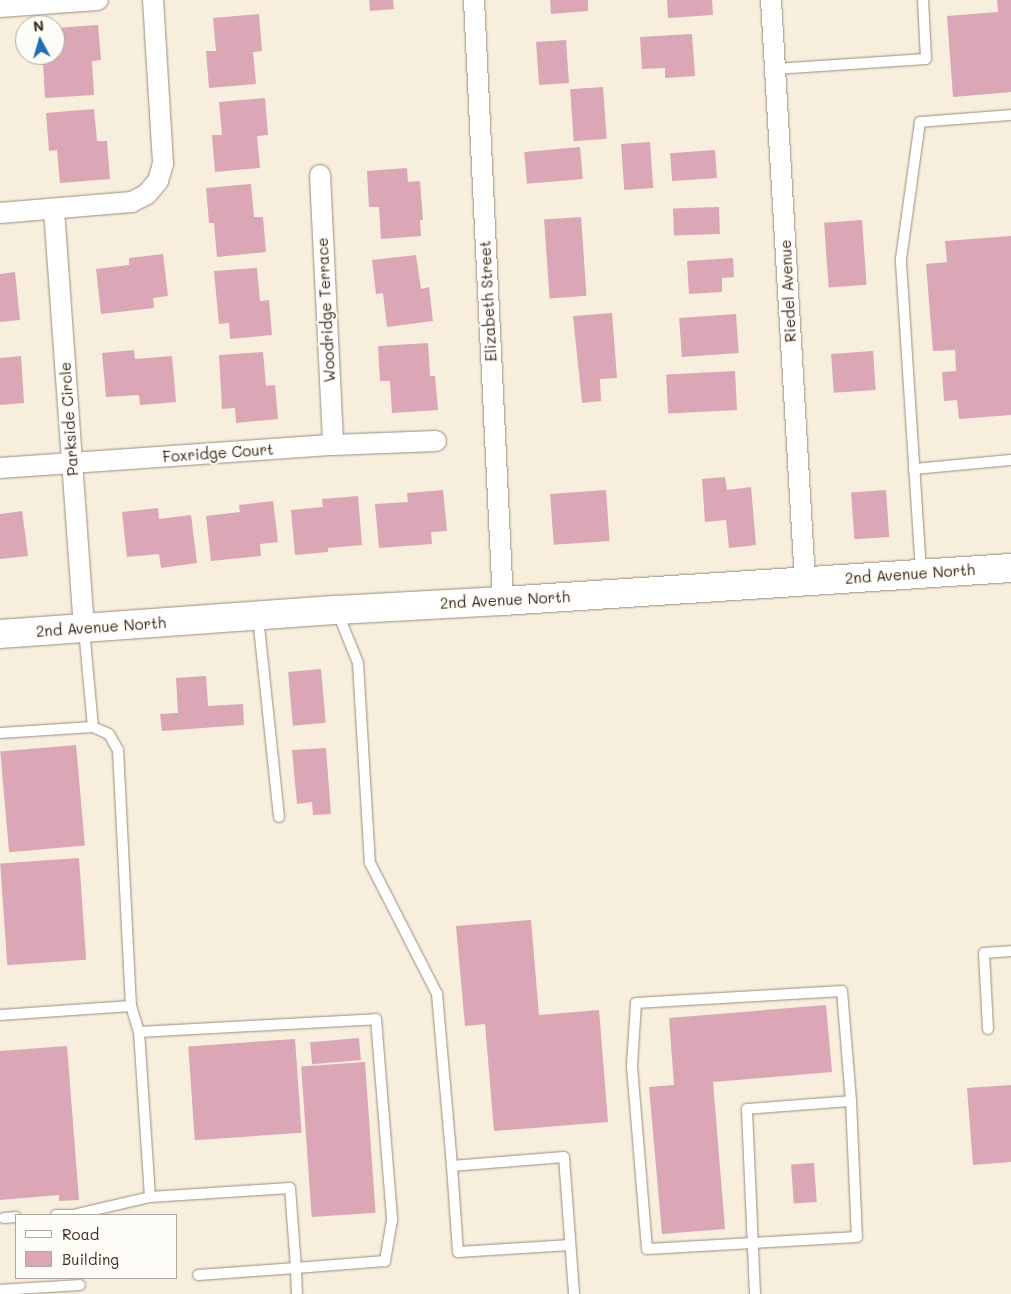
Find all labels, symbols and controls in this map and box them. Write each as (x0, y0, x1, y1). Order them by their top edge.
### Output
north arrow (15, 15, 65, 65)
text: N (32, 16, 45, 36)
street label: Woodridge Terrace (313, 237, 339, 383)
street label: Riedel Avenue (776, 239, 800, 343)
street label: Elizabeth Street (476, 240, 500, 362)
street label: Parkside Circle (56, 361, 82, 477)
street label: Foxridge Court (162, 440, 274, 466)
street label: 2nd Avenue North (844, 560, 976, 588)
street label: 2nd Avenue North (440, 588, 570, 612)
street label: 2nd Avenue North (35, 613, 167, 641)
legend (15, 1214, 178, 1279)
text: Road (62, 1224, 99, 1244)
text: Building (62, 1249, 119, 1269)

